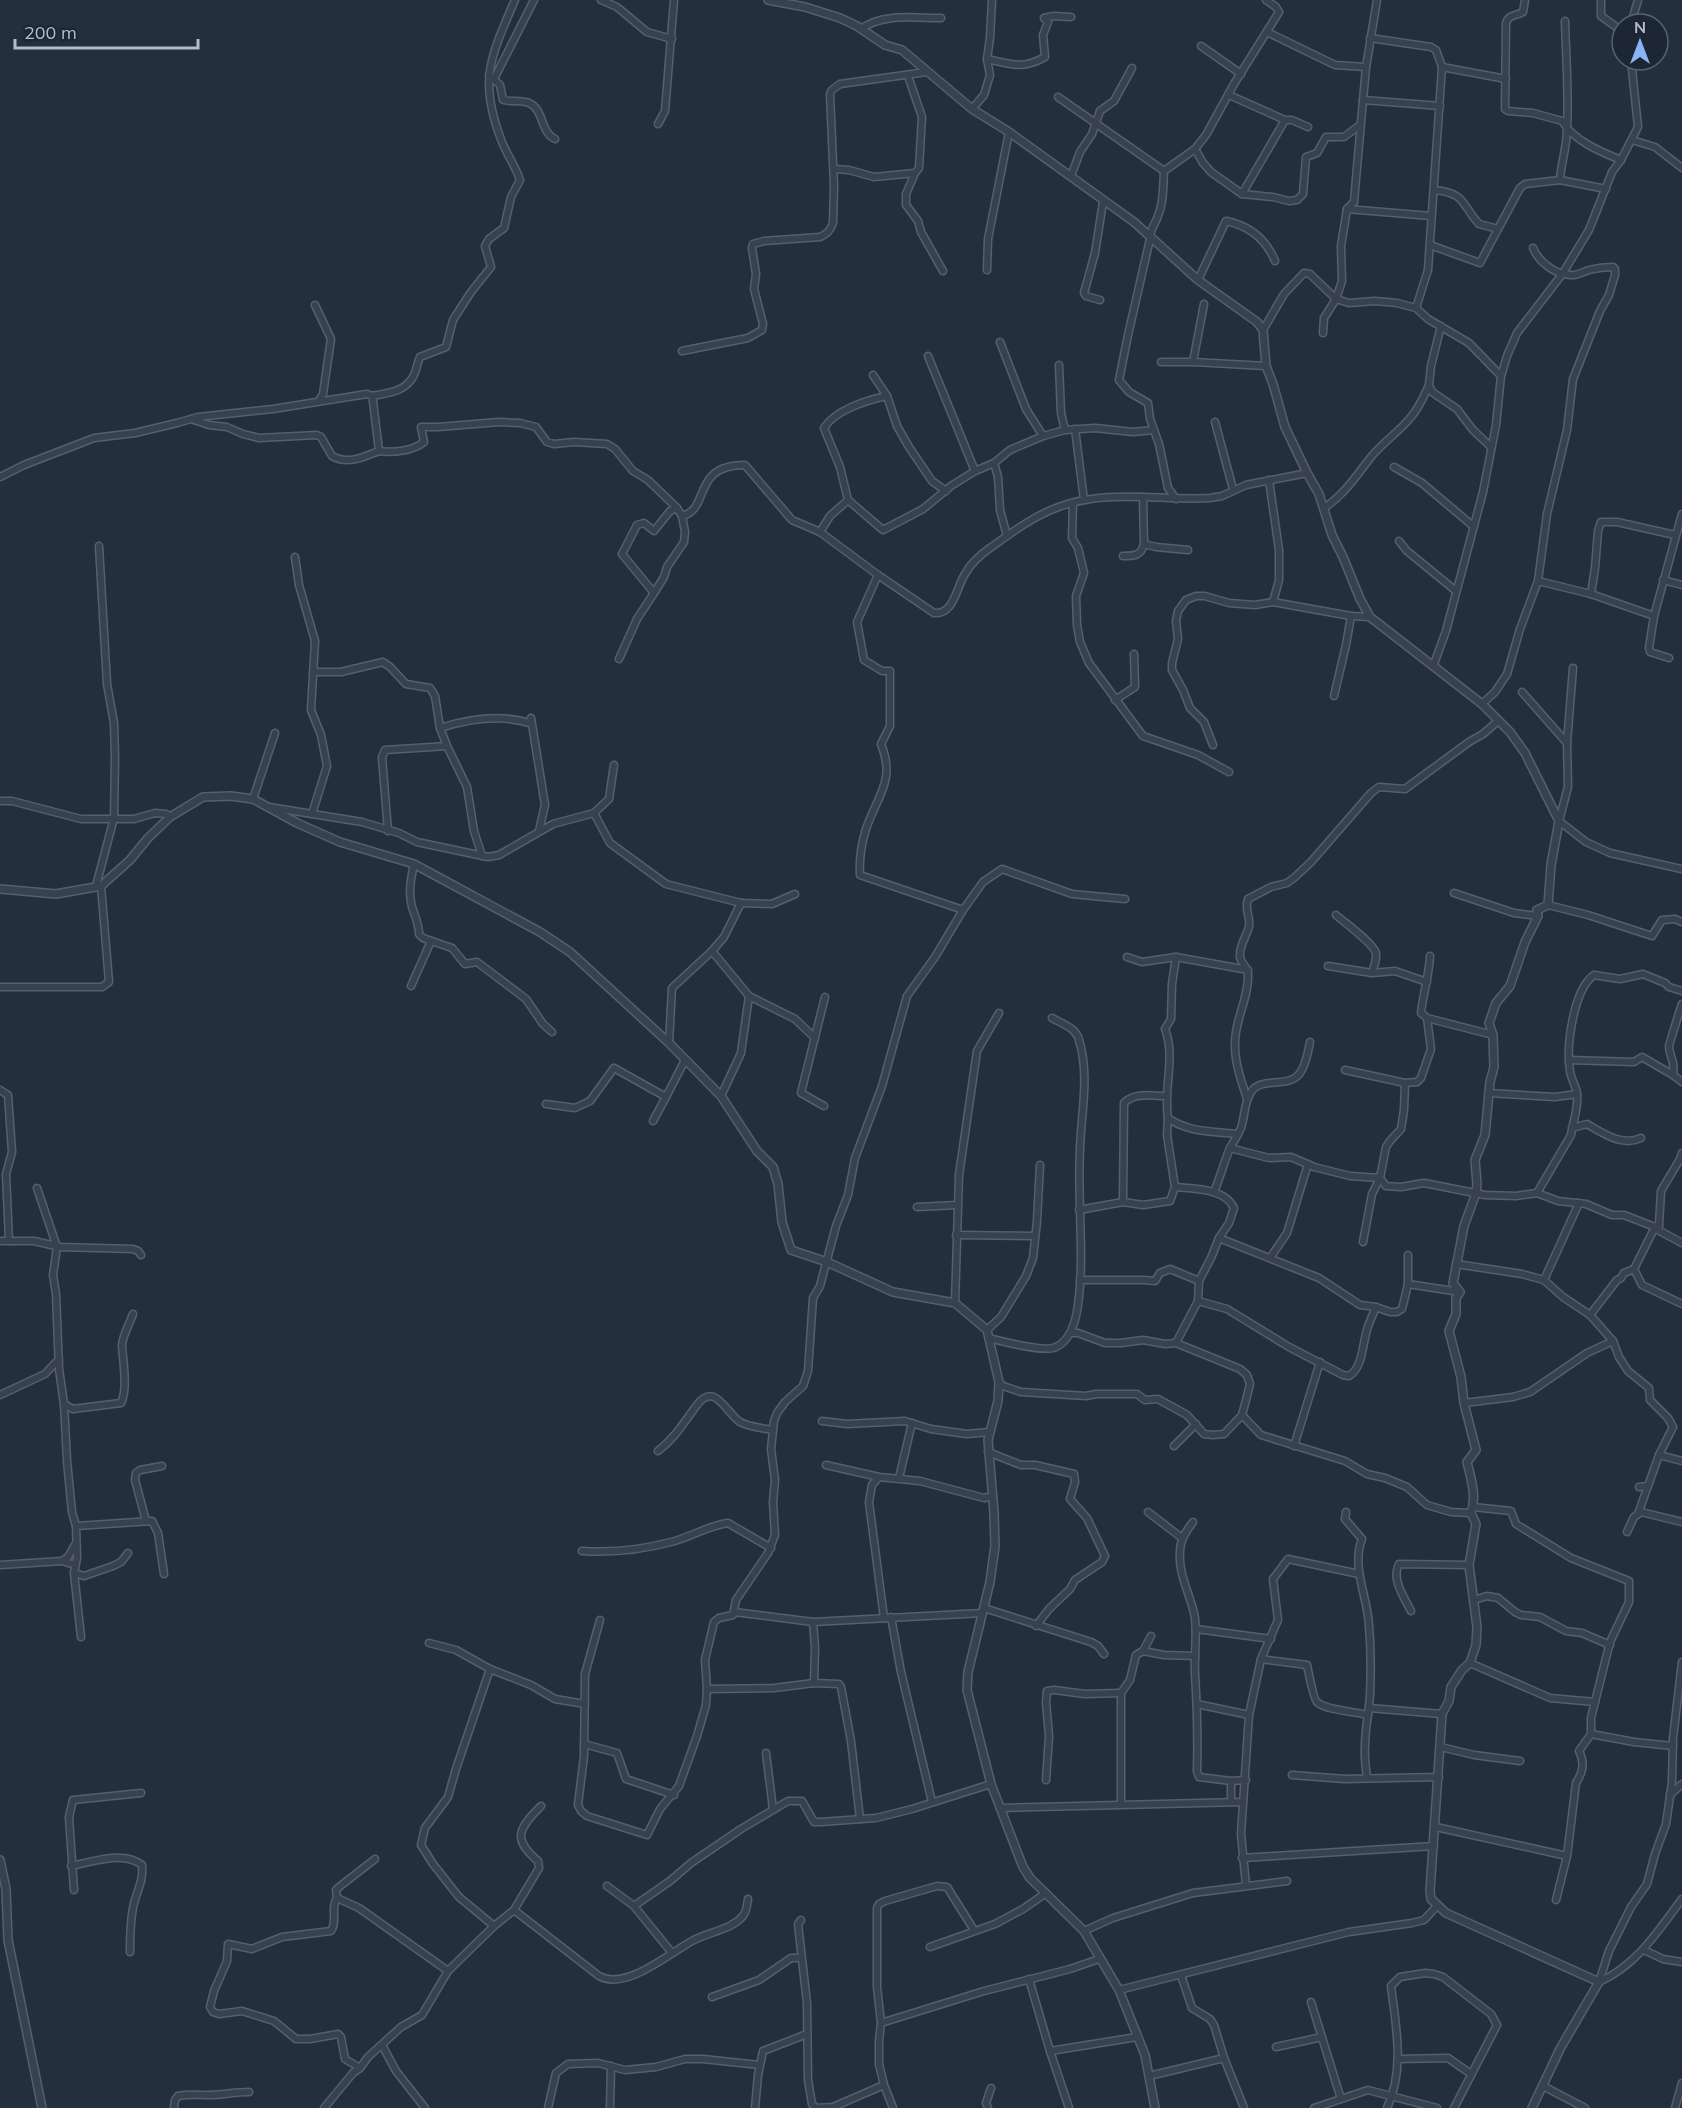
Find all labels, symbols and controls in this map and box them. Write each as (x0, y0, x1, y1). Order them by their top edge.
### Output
scale bar (15, 12, 198, 50)
north arrow (1610, 12, 1670, 72)
text: N (1634, 17, 1646, 37)
text: 200 m (24, 21, 77, 44)

